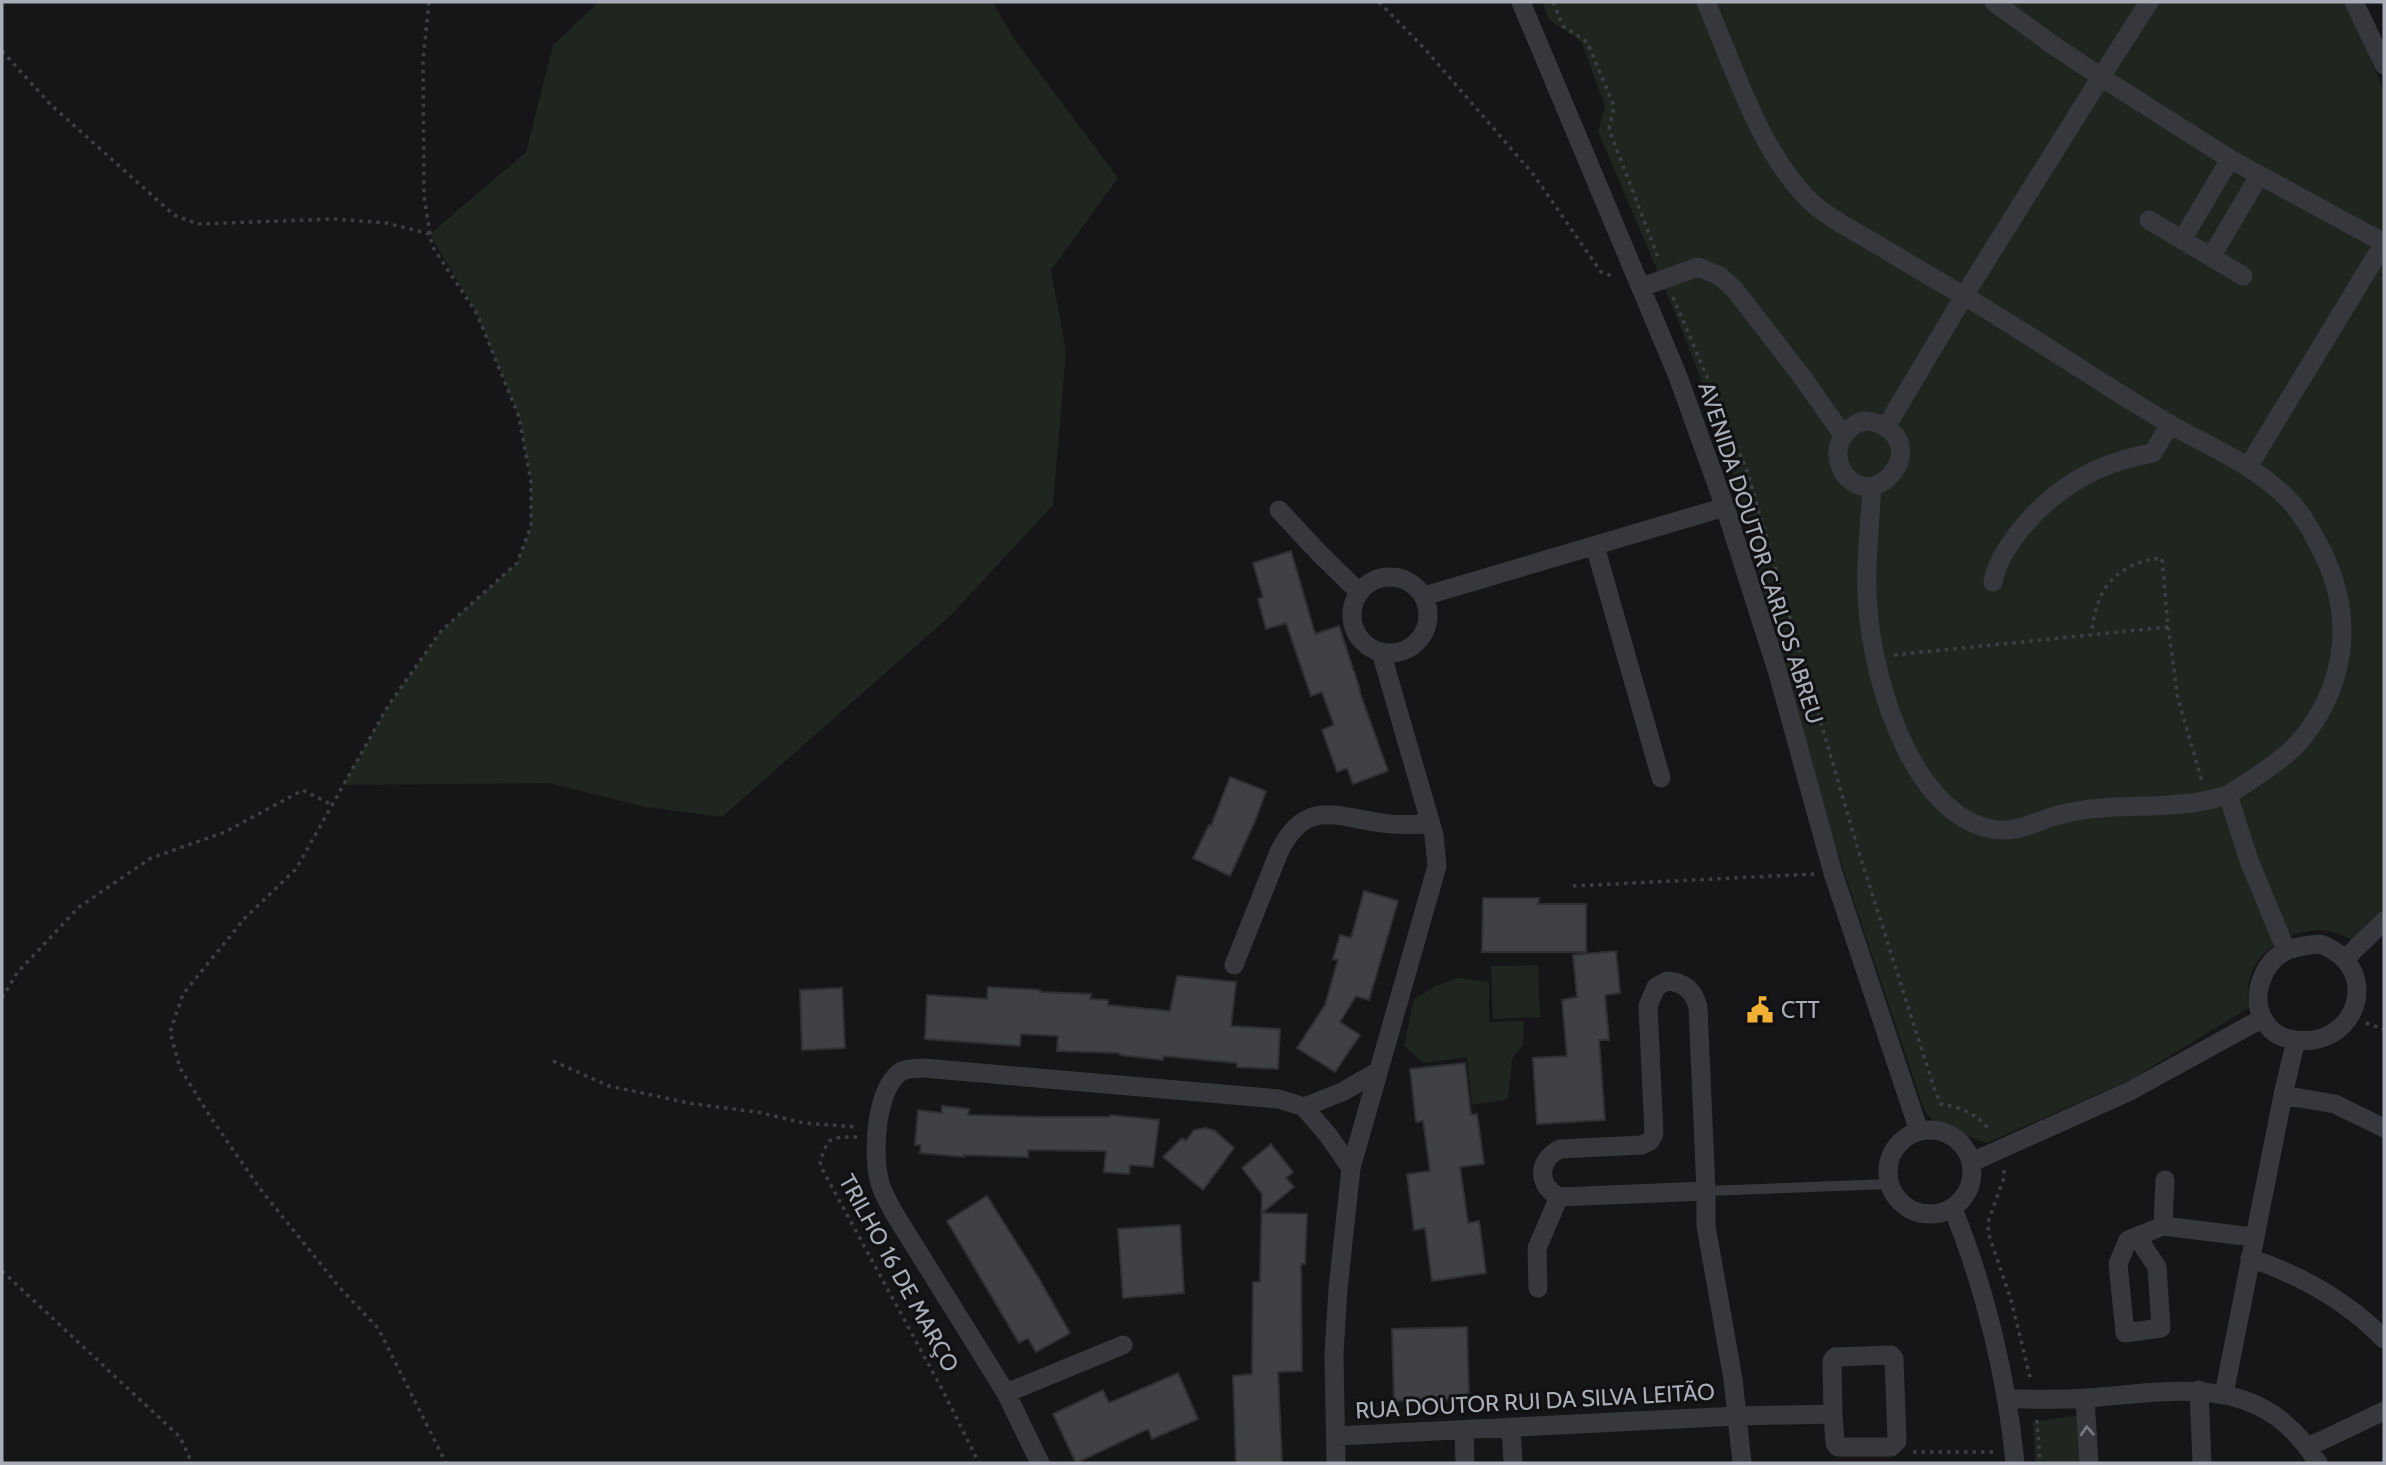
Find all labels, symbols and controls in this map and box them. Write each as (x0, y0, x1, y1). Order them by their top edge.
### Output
street label: AVENIDA DOUTOR CARLOS ABREU (1692, 379, 1830, 727)
public building icon: CTT (1745, 995, 1775, 1025)
place label: CTT (1781, 996, 1820, 1024)
street label: TRILHO 16 DE MARÇO (833, 1169, 965, 1377)
street label: RUA DOUTOR RUI DA SILVA LEITÃO (1355, 1378, 1715, 1424)
one-way arrow (2080, 1425, 2095, 1436)

